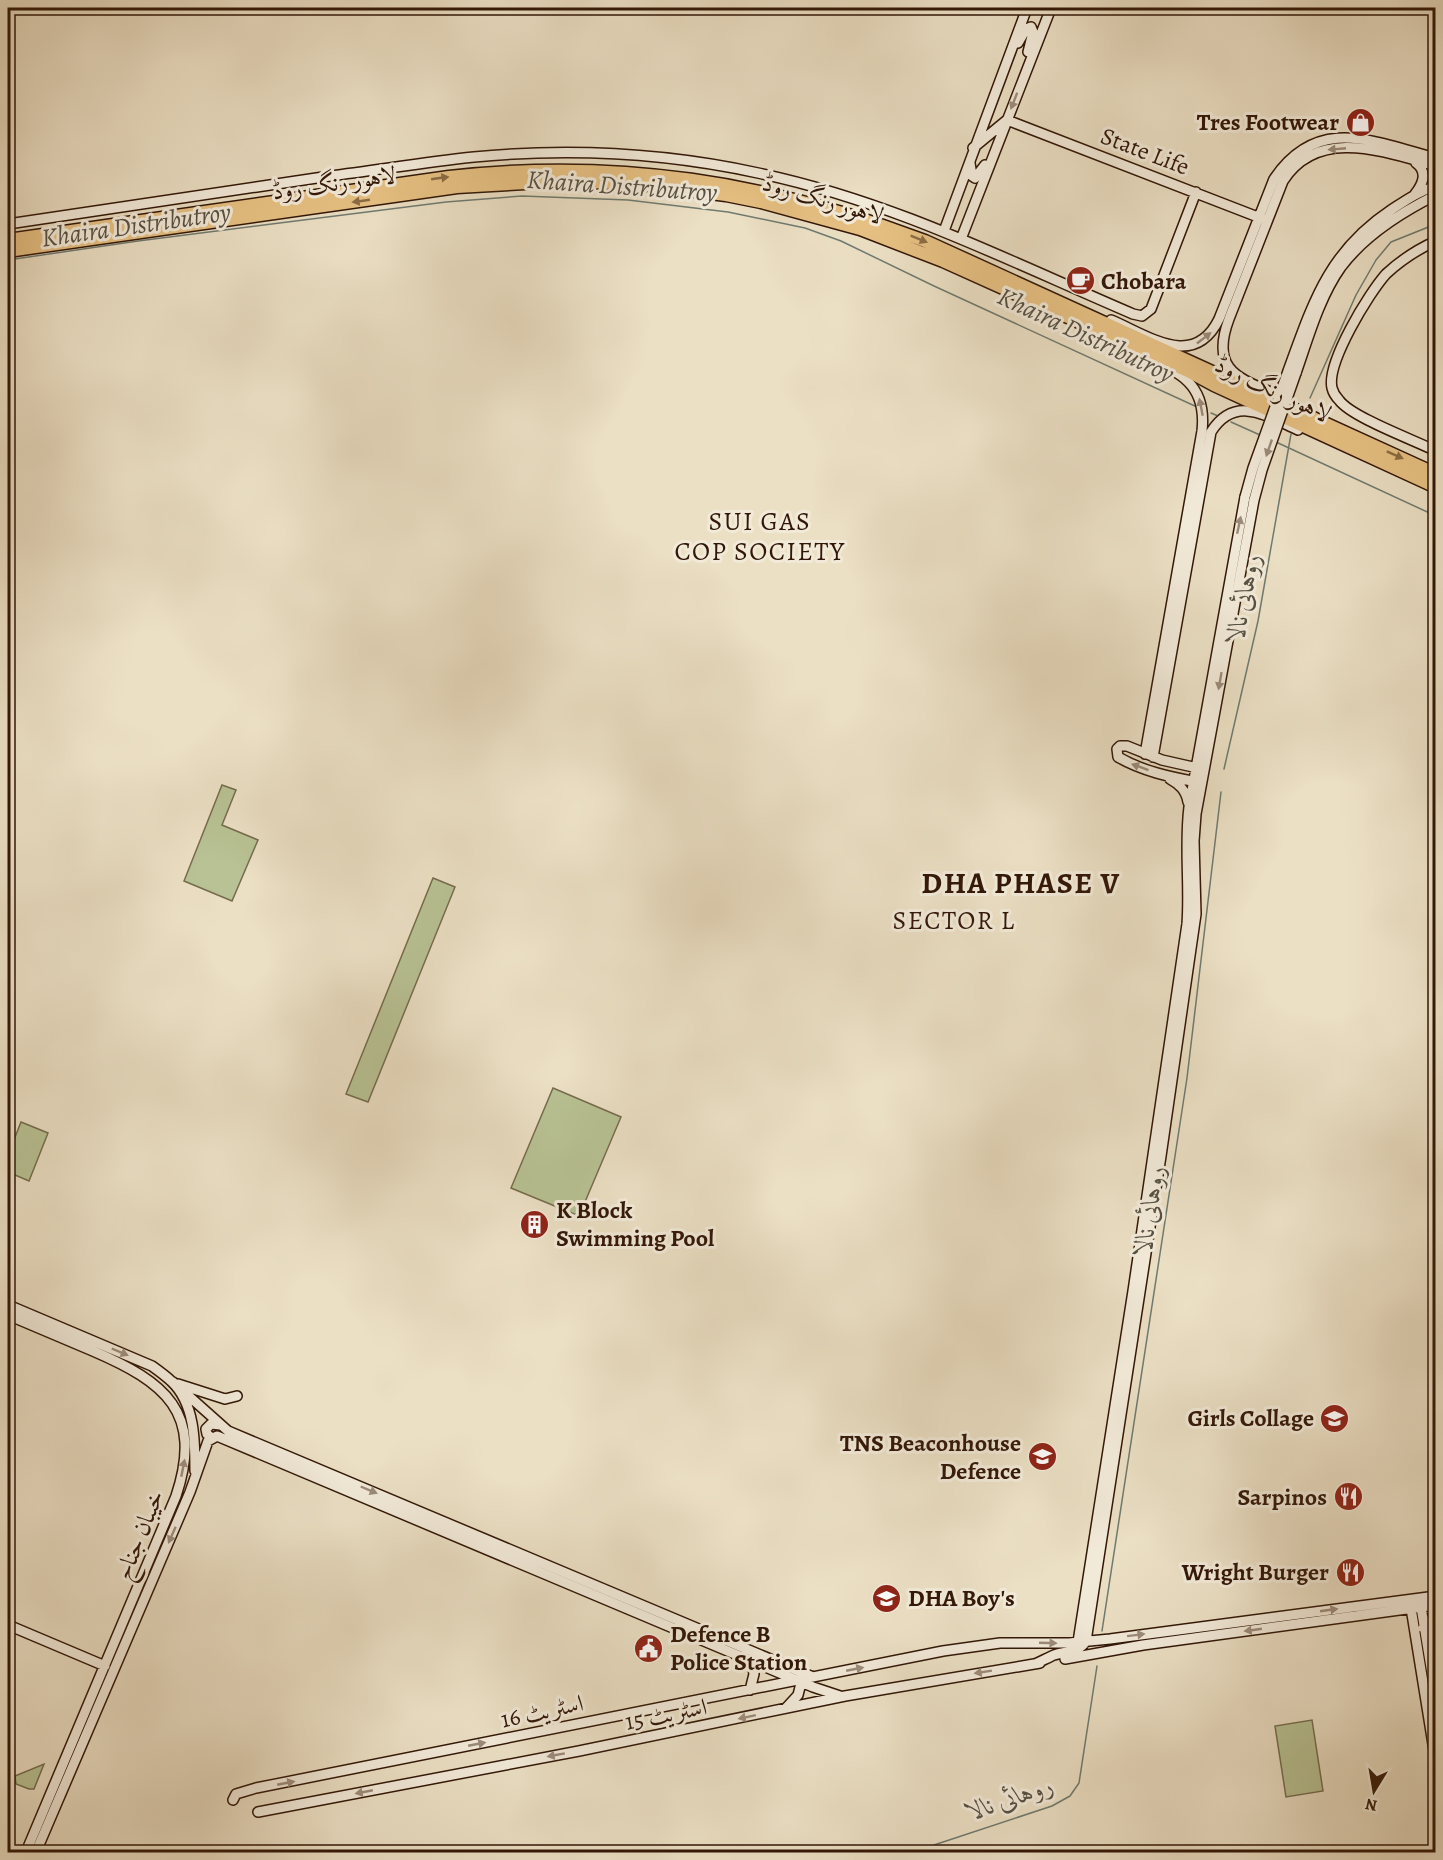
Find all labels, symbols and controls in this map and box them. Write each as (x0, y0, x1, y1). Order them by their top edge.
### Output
one-way arrow (1009, 92, 1018, 110)
place label: Tres Footwear (1197, 106, 1339, 138)
shop icon: Tres Footwear (1344, 106, 1376, 138)
street label: State Life (1096, 119, 1194, 183)
one-way arrow (1328, 144, 1347, 153)
street label: لاہور رنگ روڈ (270, 158, 398, 208)
water label: Khaira Distributroy (526, 162, 718, 210)
street label: لاہور رنگ روڈ (759, 166, 887, 232)
one-way arrow (430, 174, 449, 183)
water label: Khaira Distributroy (39, 194, 233, 256)
one-way arrow (351, 196, 370, 205)
one-way arrow (911, 234, 929, 244)
cafe icon: Chobara (1064, 265, 1096, 297)
place label: Chobara (1101, 265, 1187, 297)
water label: Khaira Distributroy (992, 279, 1180, 391)
one-way arrow (1196, 331, 1212, 344)
street label: لاہور رنگ روڈ (1210, 348, 1336, 430)
one-way arrow (1196, 397, 1205, 416)
one-way arrow (1264, 440, 1274, 458)
one-way arrow (1387, 451, 1404, 460)
district label: SUI GAS COP SOCIETY (675, 504, 845, 569)
one-way arrow (1235, 515, 1245, 534)
water label: روہائی نالا (1217, 551, 1269, 647)
one-way arrow (1216, 672, 1225, 691)
one-way arrow (1131, 761, 1149, 771)
district label: DHA PHASE V (921, 863, 1121, 903)
district label: SECTOR L (893, 903, 1016, 938)
water label: روہائی نالا (1124, 1163, 1173, 1259)
place label: K Block Swimming Pool (556, 1194, 715, 1254)
building icon: K Block Swimming Pool (519, 1208, 551, 1240)
one-way arrow (111, 1347, 129, 1357)
place label: Girls Collage (1188, 1402, 1314, 1434)
school or university icon: Girls Collage (1319, 1402, 1351, 1434)
place label: TNS Beaconhouse Defence (840, 1427, 1021, 1487)
school or university icon: TNS Beaconhouse Defence (1026, 1441, 1058, 1473)
one-way arrow (179, 1459, 188, 1478)
place label: Sarpinos (1237, 1481, 1327, 1513)
restaurant icon: Sarpinos (1332, 1481, 1364, 1513)
street label: خیبان جناح (106, 1485, 176, 1587)
one-way arrow (360, 1486, 378, 1495)
one-way arrow (167, 1526, 177, 1544)
place label: Wright Burger (1181, 1556, 1329, 1588)
restaurant icon: Wright Burger (1334, 1556, 1366, 1588)
school or university icon: DHA Boy's (871, 1582, 903, 1614)
place label: DHA Boy's (908, 1582, 1015, 1614)
one-way arrow (1320, 1605, 1339, 1614)
place label: Defence B Police Station (670, 1618, 808, 1678)
one-way arrow (1243, 1625, 1262, 1634)
one-way arrow (1127, 1631, 1146, 1640)
public building icon: Defence B Police Station (633, 1632, 665, 1664)
one-way arrow (1038, 1638, 1057, 1648)
one-way arrow (846, 1663, 865, 1673)
one-way arrow (973, 1668, 992, 1677)
street label: اسٹریٹ 16 (498, 1687, 586, 1735)
street label: اسٹریٹ 15 (622, 1690, 710, 1738)
one-way arrow (738, 1712, 756, 1722)
one-way arrow (468, 1739, 487, 1748)
one-way arrow (546, 1751, 565, 1760)
north arrow (1344, 1761, 1404, 1821)
water label: روہائی نالا (960, 1767, 1058, 1830)
one-way arrow (277, 1778, 296, 1787)
one-way arrow (355, 1787, 374, 1796)
text: N (1363, 1793, 1379, 1817)

